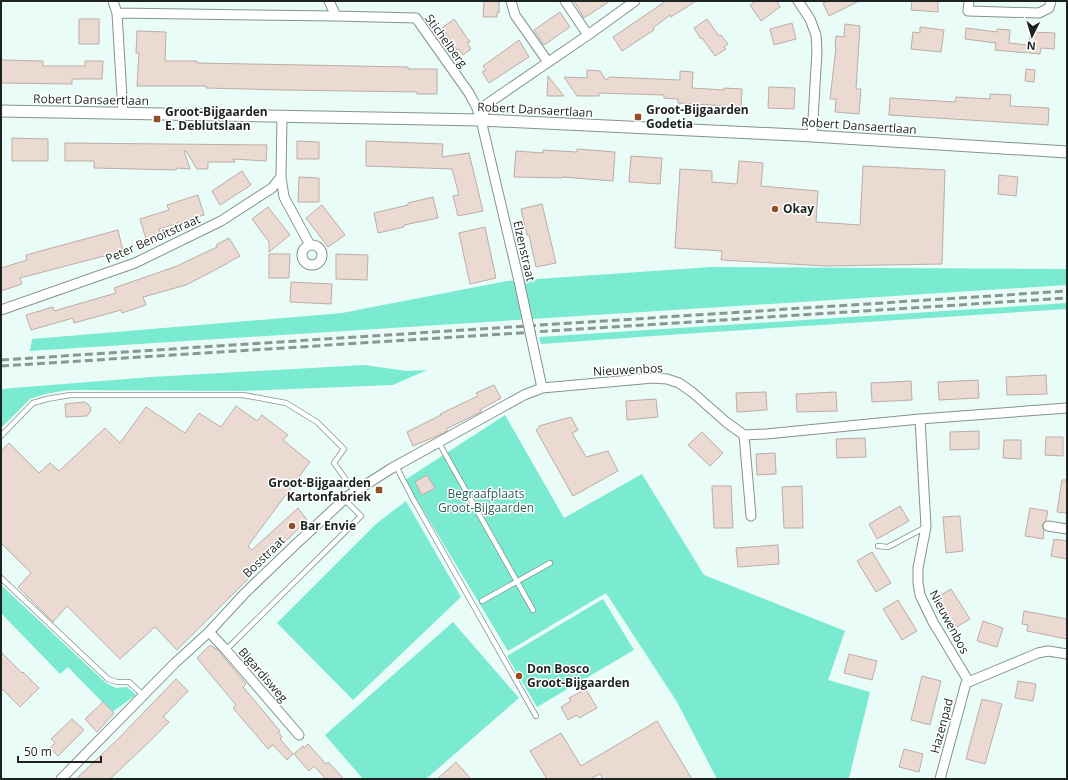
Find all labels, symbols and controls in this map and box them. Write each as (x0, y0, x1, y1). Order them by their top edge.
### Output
street label: Stichelberg (421, 11, 472, 71)
north arrow (1012, 16, 1052, 56)
text: N (1026, 39, 1036, 54)
street label: Robert Dansaertlaan (33, 90, 149, 109)
street label: Robert Dansaertlaan (477, 98, 593, 121)
place label: Groot-Bijgaarden Godetia (646, 101, 749, 132)
place label: Groot-Bijgaarden E. Deblutslaan (165, 103, 268, 134)
marker: Groot-Bijgaarden Godetia (633, 112, 643, 122)
street label: Robert Dansaertlaan (801, 113, 917, 138)
marker: Groot-Bijgaarden E. Deblutslaan (152, 114, 162, 124)
place label: Okay (783, 200, 814, 217)
marker: Okay (770, 204, 780, 214)
street label: Peter Benoitstraat (103, 210, 203, 267)
street label: Elzenstraat (509, 219, 540, 283)
street label: Nieuwenbos (593, 359, 664, 380)
place label: Groot-Bijgaarden Kartonfabriek (268, 474, 372, 505)
marker: Groot-Bijgaarden Kartonfabriek (374, 485, 384, 495)
park label: Begraafplaats Groot-Bijgaarden (438, 485, 534, 516)
place label: Bar Envie (300, 517, 356, 534)
marker: Bar Envie (287, 521, 297, 531)
street label: Bosstraat (239, 532, 289, 581)
street label: Nieuwenbos (926, 587, 973, 657)
street label: Bigardisweg (235, 644, 292, 706)
place label: Don Bosco Groot-Bijgaarden (527, 660, 630, 691)
marker: Don Bosco Groot-Bijgaarden (514, 671, 524, 681)
street label: Hazenpad (926, 696, 957, 755)
scale bar (18, 738, 101, 764)
text: 50 m (24, 743, 52, 760)

